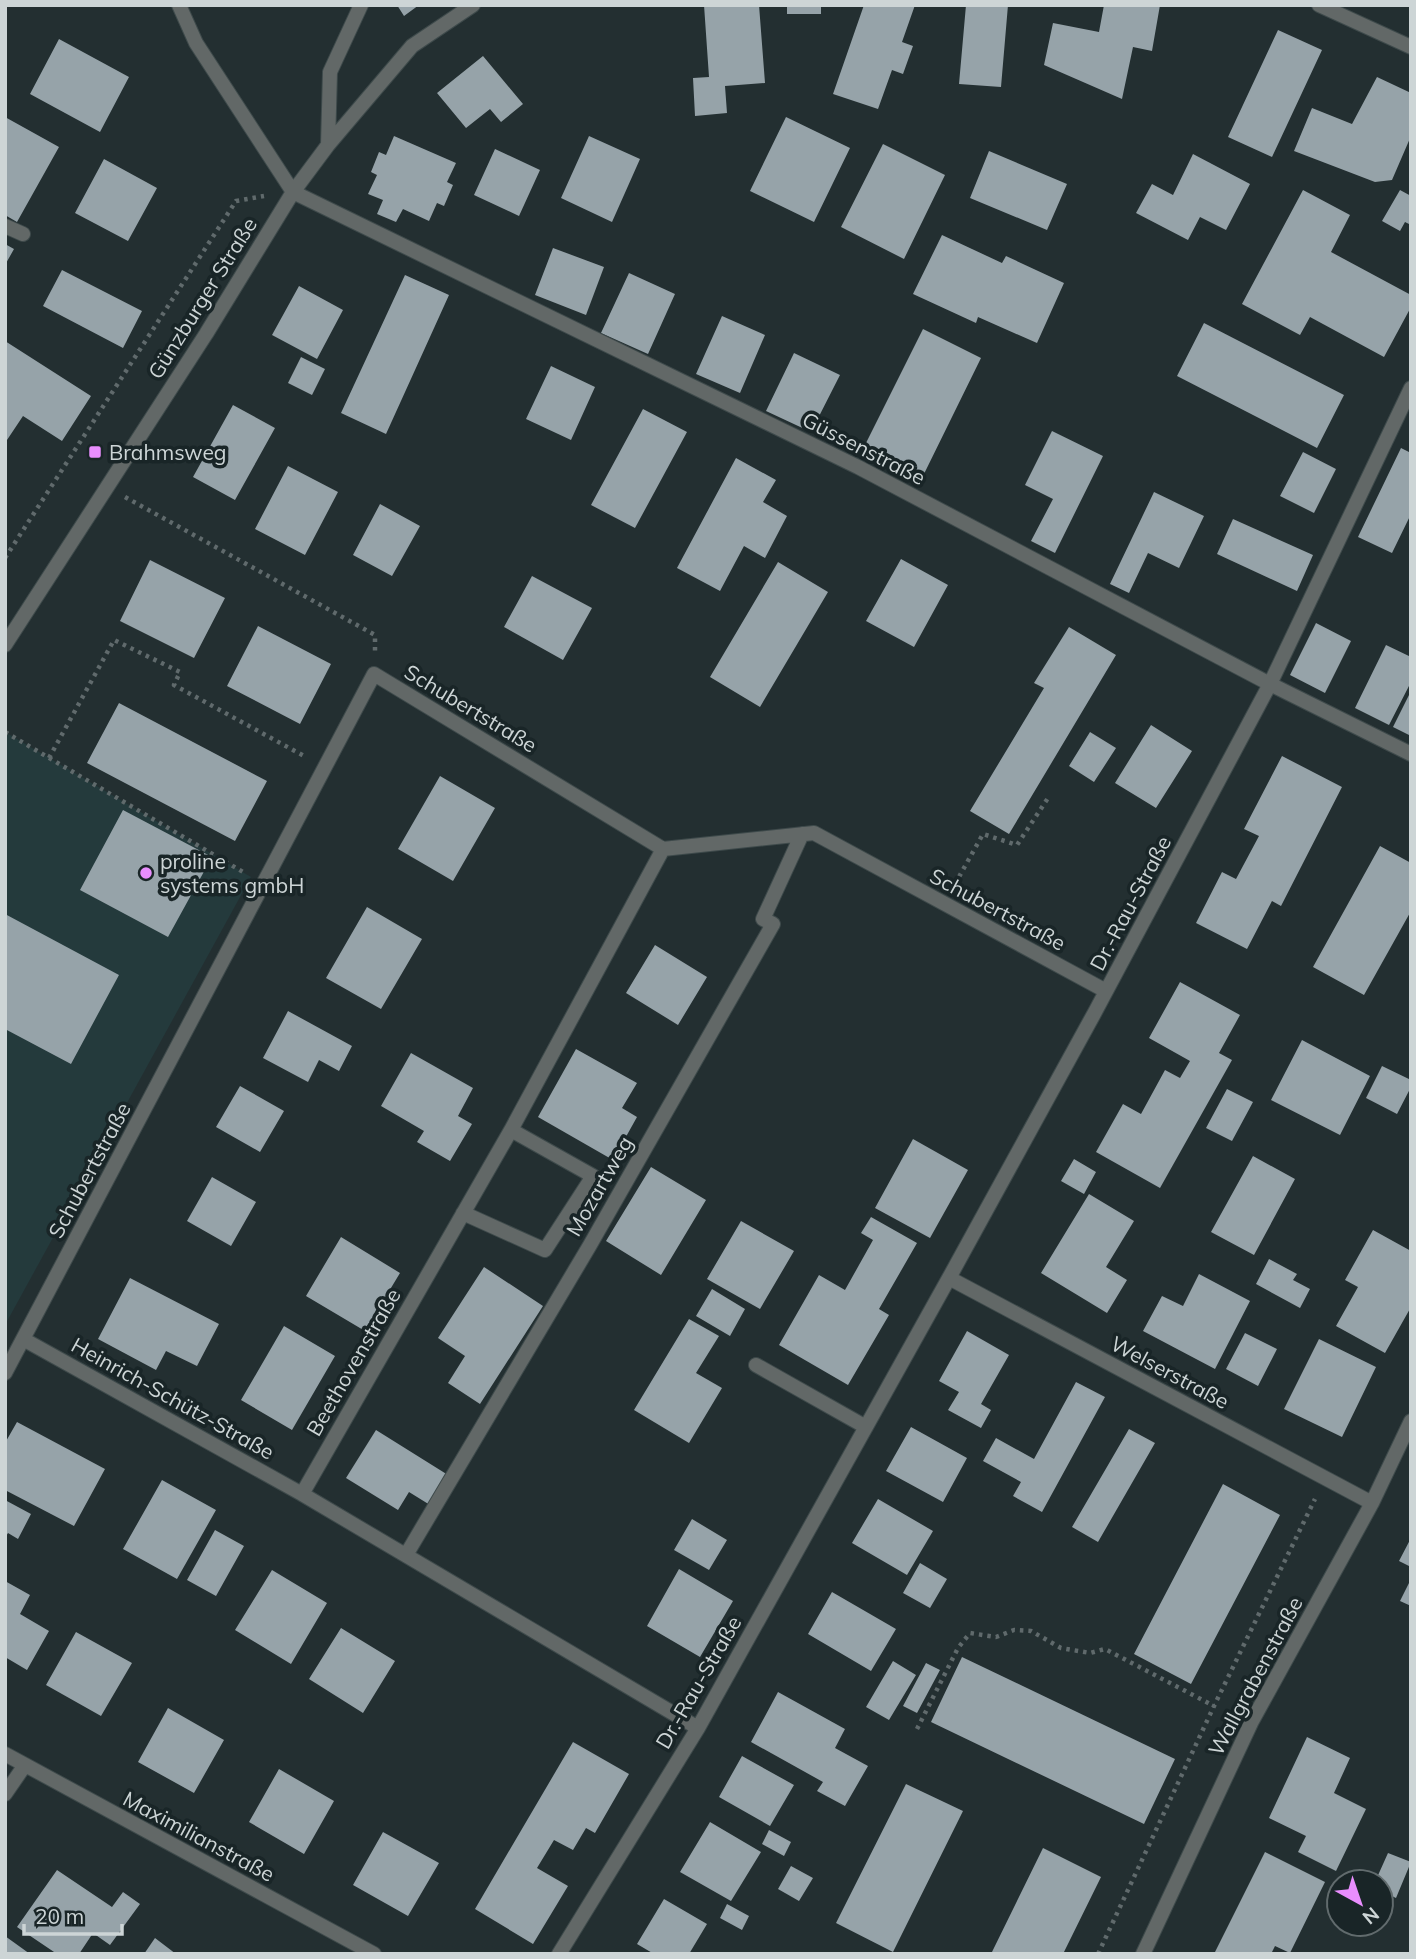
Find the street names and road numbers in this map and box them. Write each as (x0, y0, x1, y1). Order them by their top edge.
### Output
street label: Günzburger Straße (142, 213, 262, 383)
street label: Güssenstraße (798, 406, 930, 490)
street label: Schubertstraße (400, 658, 542, 758)
street label: Dr.-Rau-Straße (1084, 831, 1176, 975)
street label: Schubertstraße (926, 862, 1070, 956)
street label: Schubertstraße (42, 1098, 136, 1242)
street label: Mozartweg (560, 1131, 638, 1241)
street label: Beethovenstraße (300, 1284, 406, 1440)
street label: Welserstraße (1106, 1330, 1234, 1414)
street label: Heinrich-Schütz-Straße (67, 1331, 279, 1465)
street label: Wallgrabenstraße (1202, 1592, 1308, 1760)
street label: Dr.-Rau-Straße (650, 1611, 746, 1753)
street label: Maximilianstraße (119, 1785, 279, 1887)

